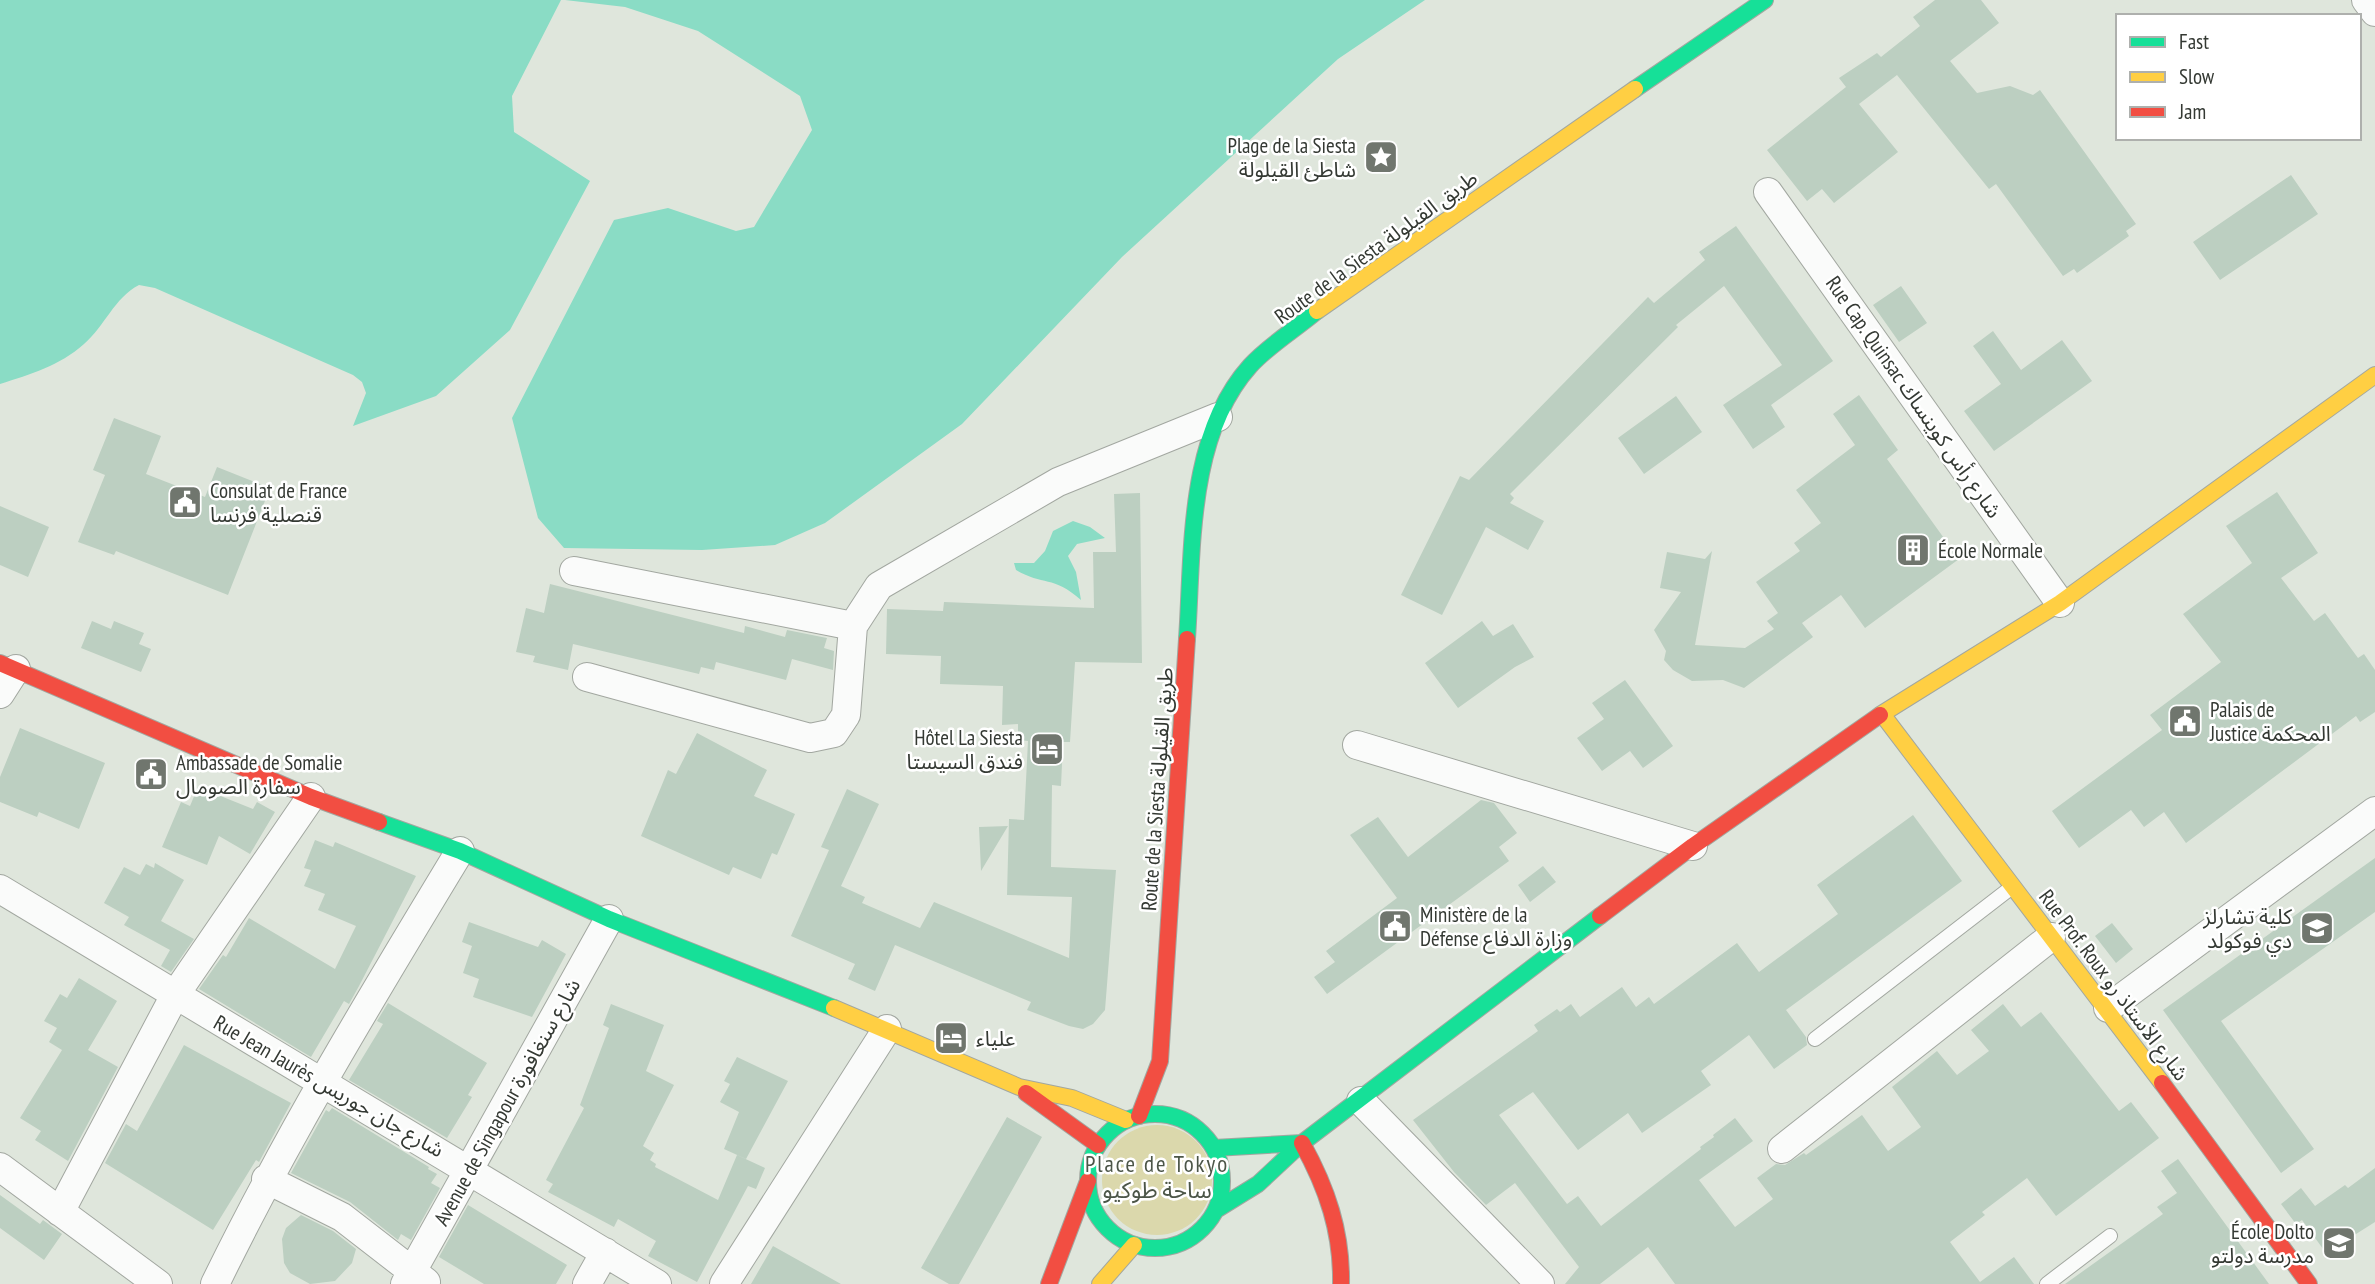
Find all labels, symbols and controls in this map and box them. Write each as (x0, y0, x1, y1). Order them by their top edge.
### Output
legend (2116, 14, 2361, 140)
text: Fast (2179, 28, 2209, 55)
text: Slow (2179, 63, 2215, 90)
text: Jam (2178, 98, 2206, 125)
place label: Plage de la Siesta شاطئ القيلولة (1228, 132, 1356, 183)
place icon: Plage de la Siesta شاطئ القيلولة (1362, 138, 1400, 176)
street label: Route de la Siesta طريق القيلولة (1269, 164, 1483, 330)
street label: Rue Cap. Quinsac شارع رأس كوينساك (1818, 271, 2008, 524)
place label: Consulat de France قنصلية فرنسا (210, 477, 347, 528)
public building icon: Consulat de France قنصلية فرنسا (166, 483, 204, 521)
building icon: École Normale (1894, 531, 1932, 569)
place label: École Normale (1938, 537, 2043, 564)
street label: Route de la Siesta طريق القيلولة (1135, 666, 1179, 912)
place label: Palais de Justice المحكمة (2209, 696, 2331, 747)
public building icon: Palais de Justice المحكمة (2166, 702, 2204, 740)
place label: Hôtel La Siesta فندق السيستا (907, 724, 1023, 775)
hotel icon: Hôtel La Siesta فندق السيستا (1028, 730, 1066, 768)
place label: Ambassade de Somalie سفارة الصومال (176, 749, 342, 800)
public building icon: Ambassade de Somalie سفارة الصومال (132, 755, 170, 793)
street label: Rue Prof. Roux شارع الأستاذ رو (2032, 884, 2195, 1087)
place label: Ministère de la Défense وزارة الدفاع (1420, 901, 1572, 954)
place label: كلية تشارلز دي فوكولد (2202, 903, 2292, 956)
public building icon: Ministère de la Défense وزارة الدفاع (1376, 907, 1414, 945)
school or university icon: كلية تشارلز دي فوكولد (2298, 909, 2336, 947)
street label: Avenue de Singapour شارع سنغافورة (428, 974, 588, 1231)
street label: Rue Jean Jaurès شارع جان جوريس (208, 1009, 449, 1165)
hotel icon: علياء (932, 1019, 970, 1057)
place label: علياء (976, 1025, 1015, 1052)
district label: Place de Tokyo ساحة طوكيو (1085, 1149, 1229, 1204)
place label: École Dolto مدرسة دولتو (2211, 1218, 2314, 1269)
school or university icon: École Dolto مدرسة دولتو (2320, 1224, 2358, 1262)

